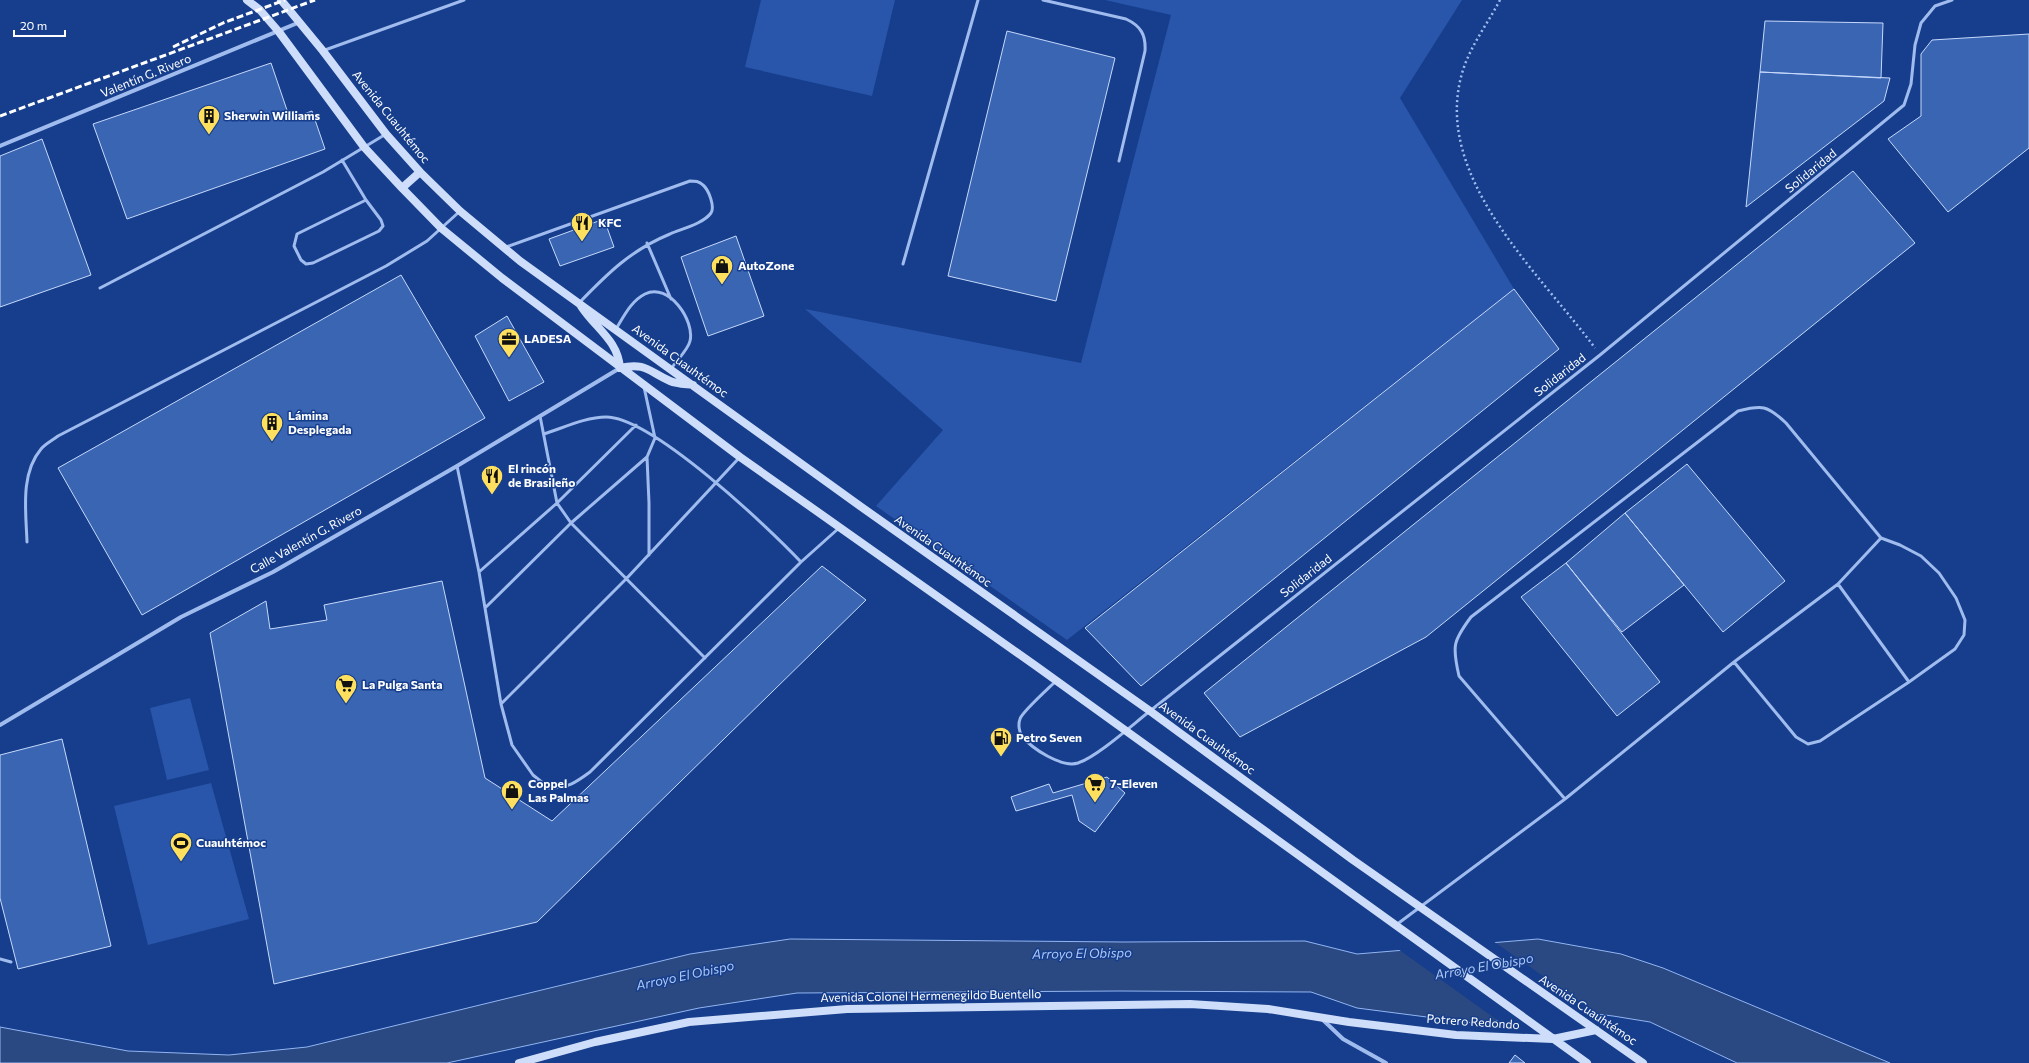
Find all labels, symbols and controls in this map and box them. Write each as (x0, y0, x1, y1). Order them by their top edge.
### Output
scale bar (14, 12, 65, 38)
text: 20 m (20, 18, 47, 32)
street label: Valentín G. Rivero (98, 51, 193, 100)
street label: Avenida Cuauhtémoc (350, 67, 433, 166)
building icon: Sherwin Williams (196, 103, 222, 136)
place label: Sherwin Williams (224, 108, 321, 122)
street label: Solidaridad (1782, 145, 1839, 195)
restaurant icon: KFC (569, 210, 595, 243)
place label: KFC (598, 215, 622, 229)
shop icon: AutoZone (709, 253, 735, 286)
place label: AutoZone (738, 258, 794, 272)
street label: Avenida Cuauhtémoc (630, 321, 731, 400)
office icon: LADESA (496, 326, 522, 359)
place label: LADESA (524, 331, 572, 345)
street label: Solidaridad (1531, 350, 1588, 399)
place label: Lámina Desplegada (288, 408, 352, 436)
building icon: Lámina Desplegada (259, 410, 285, 443)
place label: El rincón de Brasileño (508, 461, 575, 489)
restaurant icon: El rincón de Brasileño (479, 463, 505, 496)
street label: Calle Valentín G. Rivero (247, 503, 364, 576)
street label: Avenida Cuauhtémoc (892, 511, 995, 589)
street label: Solidaridad (1277, 551, 1334, 600)
supermarket icon: La Pulga Santa (333, 672, 359, 705)
place label: La Pulga Santa (362, 677, 443, 691)
street label: Avenida Cuauhtémoc (1157, 698, 1258, 777)
fuel station icon: Petro Seven (988, 725, 1014, 758)
place label: Petro Seven (1016, 730, 1082, 744)
supermarket icon: 7-Eleven (1082, 771, 1108, 804)
place label: Coppel Las Palmas (528, 776, 589, 804)
place label: 7-Eleven (1110, 776, 1158, 790)
shop icon: Coppel Las Palmas (499, 778, 525, 811)
sports icon: Cuauhtémoc (168, 830, 194, 863)
place label: Cuauhtémoc (196, 835, 266, 849)
water label: Arroyo El Obispo (1031, 944, 1132, 962)
water label: Arroyo El Obispo (1432, 949, 1535, 983)
water label: Arroyo El Obispo (634, 957, 736, 993)
street label: Avenida Cuauhtémoc (1537, 971, 1640, 1047)
street label: Avenida Colonel Hermenegildo Buentello (820, 986, 1042, 1004)
street label: Potrero Redondo (1426, 1011, 1520, 1031)

